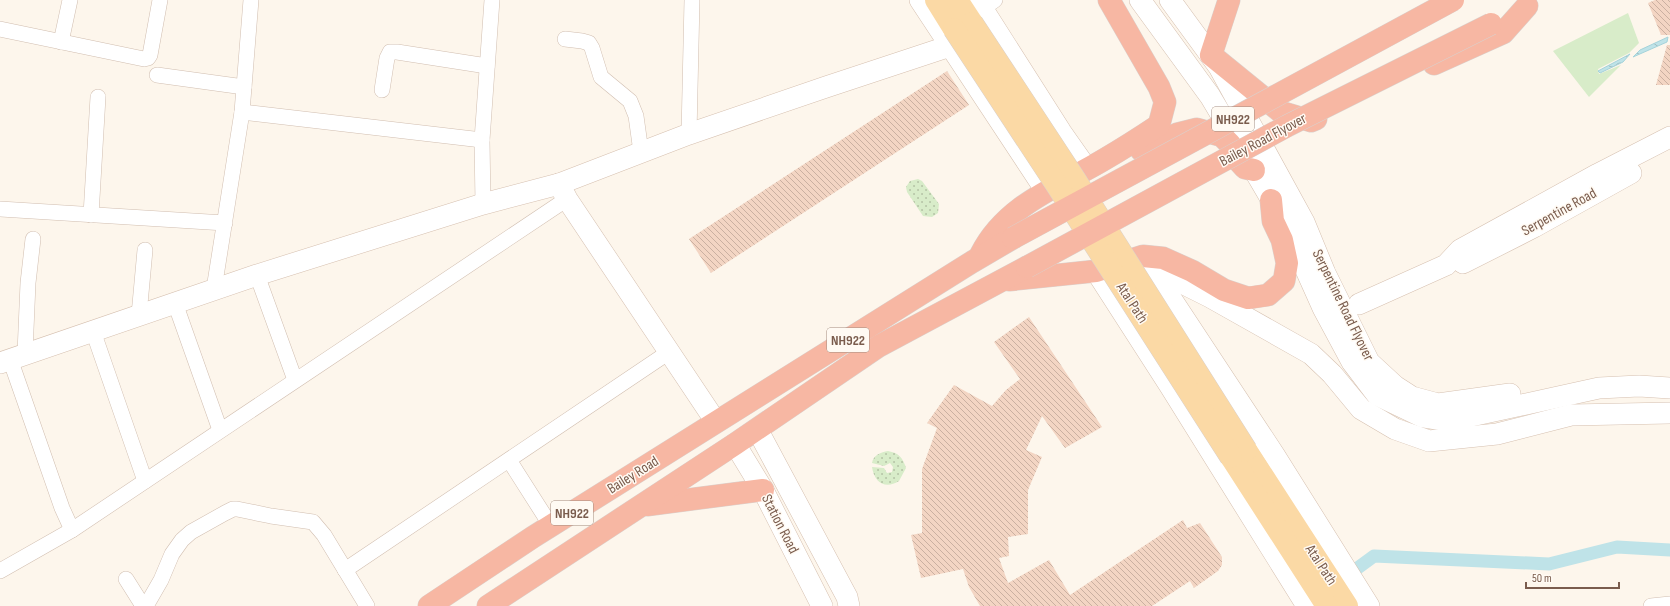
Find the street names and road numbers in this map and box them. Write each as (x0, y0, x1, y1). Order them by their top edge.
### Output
road number: NH922 (1212, 107, 1254, 131)
street label: Bailey Road Flyover (1216, 109, 1310, 171)
street label: Serpentine Road (1518, 184, 1600, 240)
street label: Serpentine Road Flyover (1308, 246, 1378, 364)
street label: Atal Path (1111, 278, 1152, 327)
road number: NH922 (827, 328, 869, 352)
street label: Bailey Road (604, 452, 662, 498)
street label: Station Road (757, 491, 803, 557)
road number: NH922 (551, 501, 593, 525)
street label: Atal Path (1300, 540, 1341, 589)

